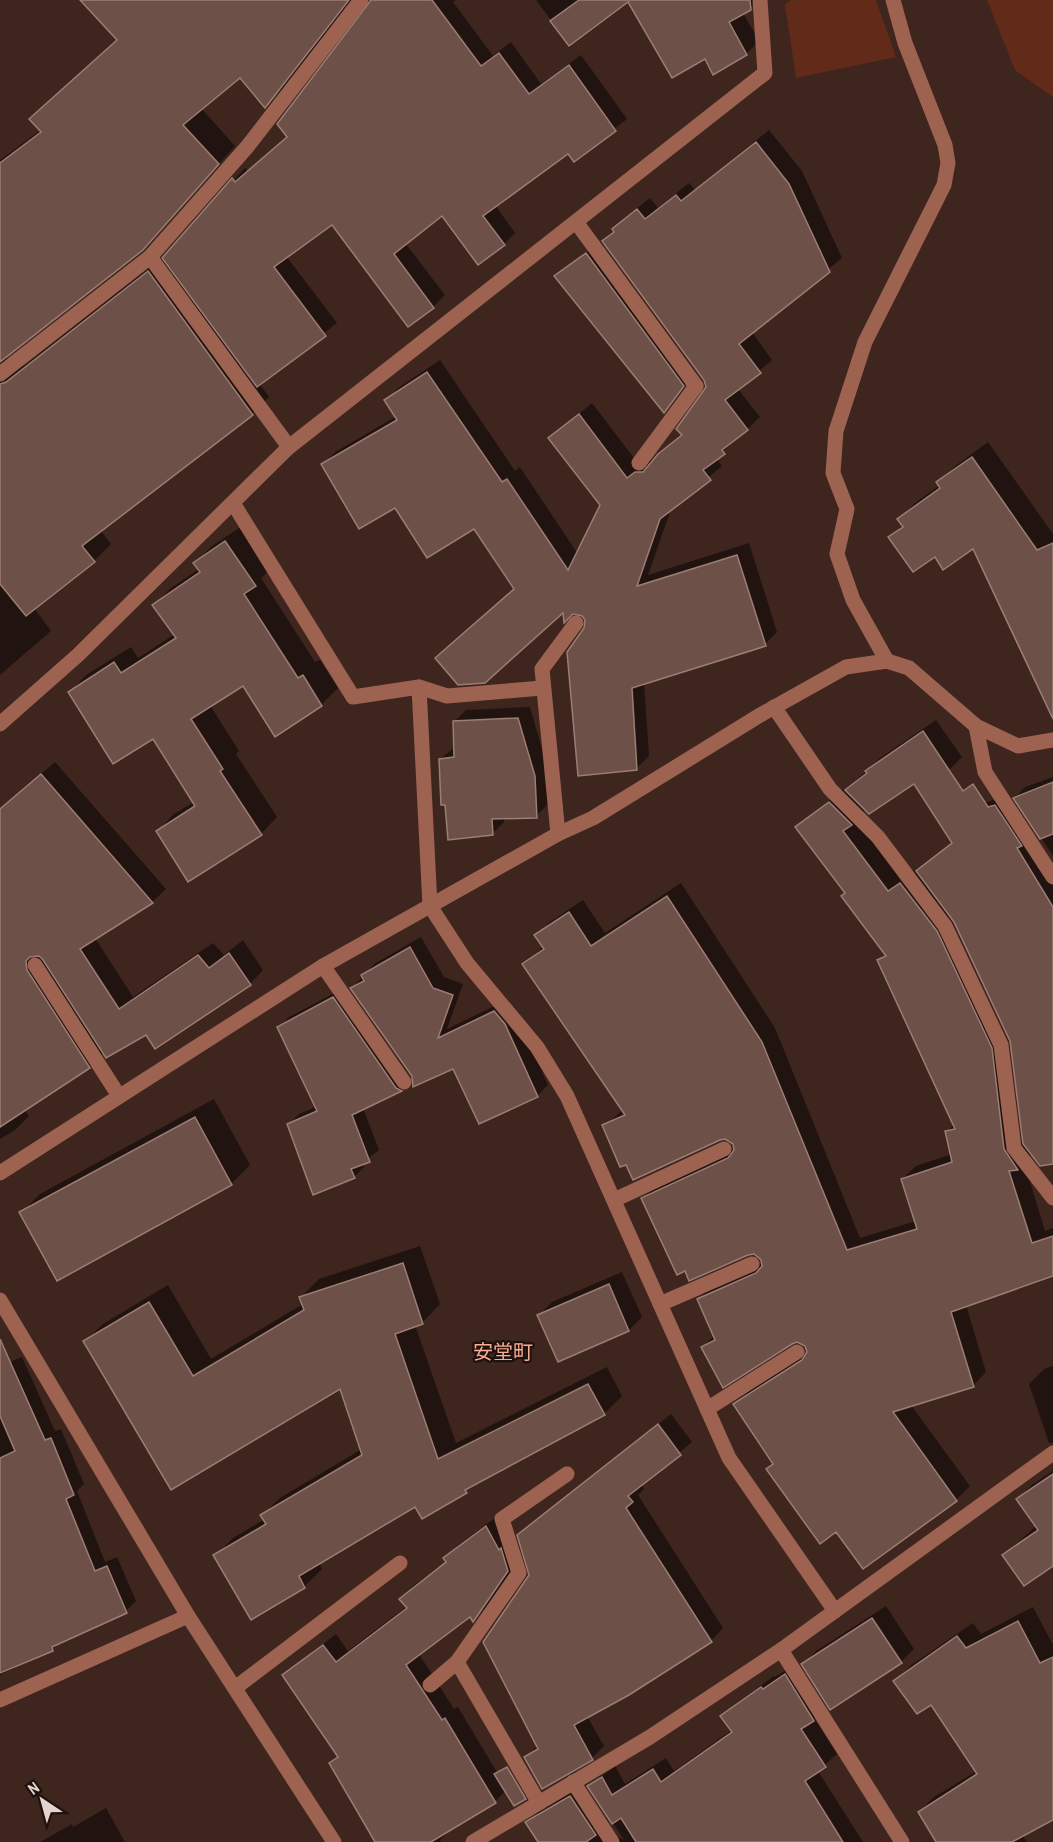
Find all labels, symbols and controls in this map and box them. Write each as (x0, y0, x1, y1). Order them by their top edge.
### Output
district label: 安堂町 (473, 1338, 533, 1365)
north arrow (12, 1770, 72, 1830)
text: N (23, 1776, 43, 1800)

